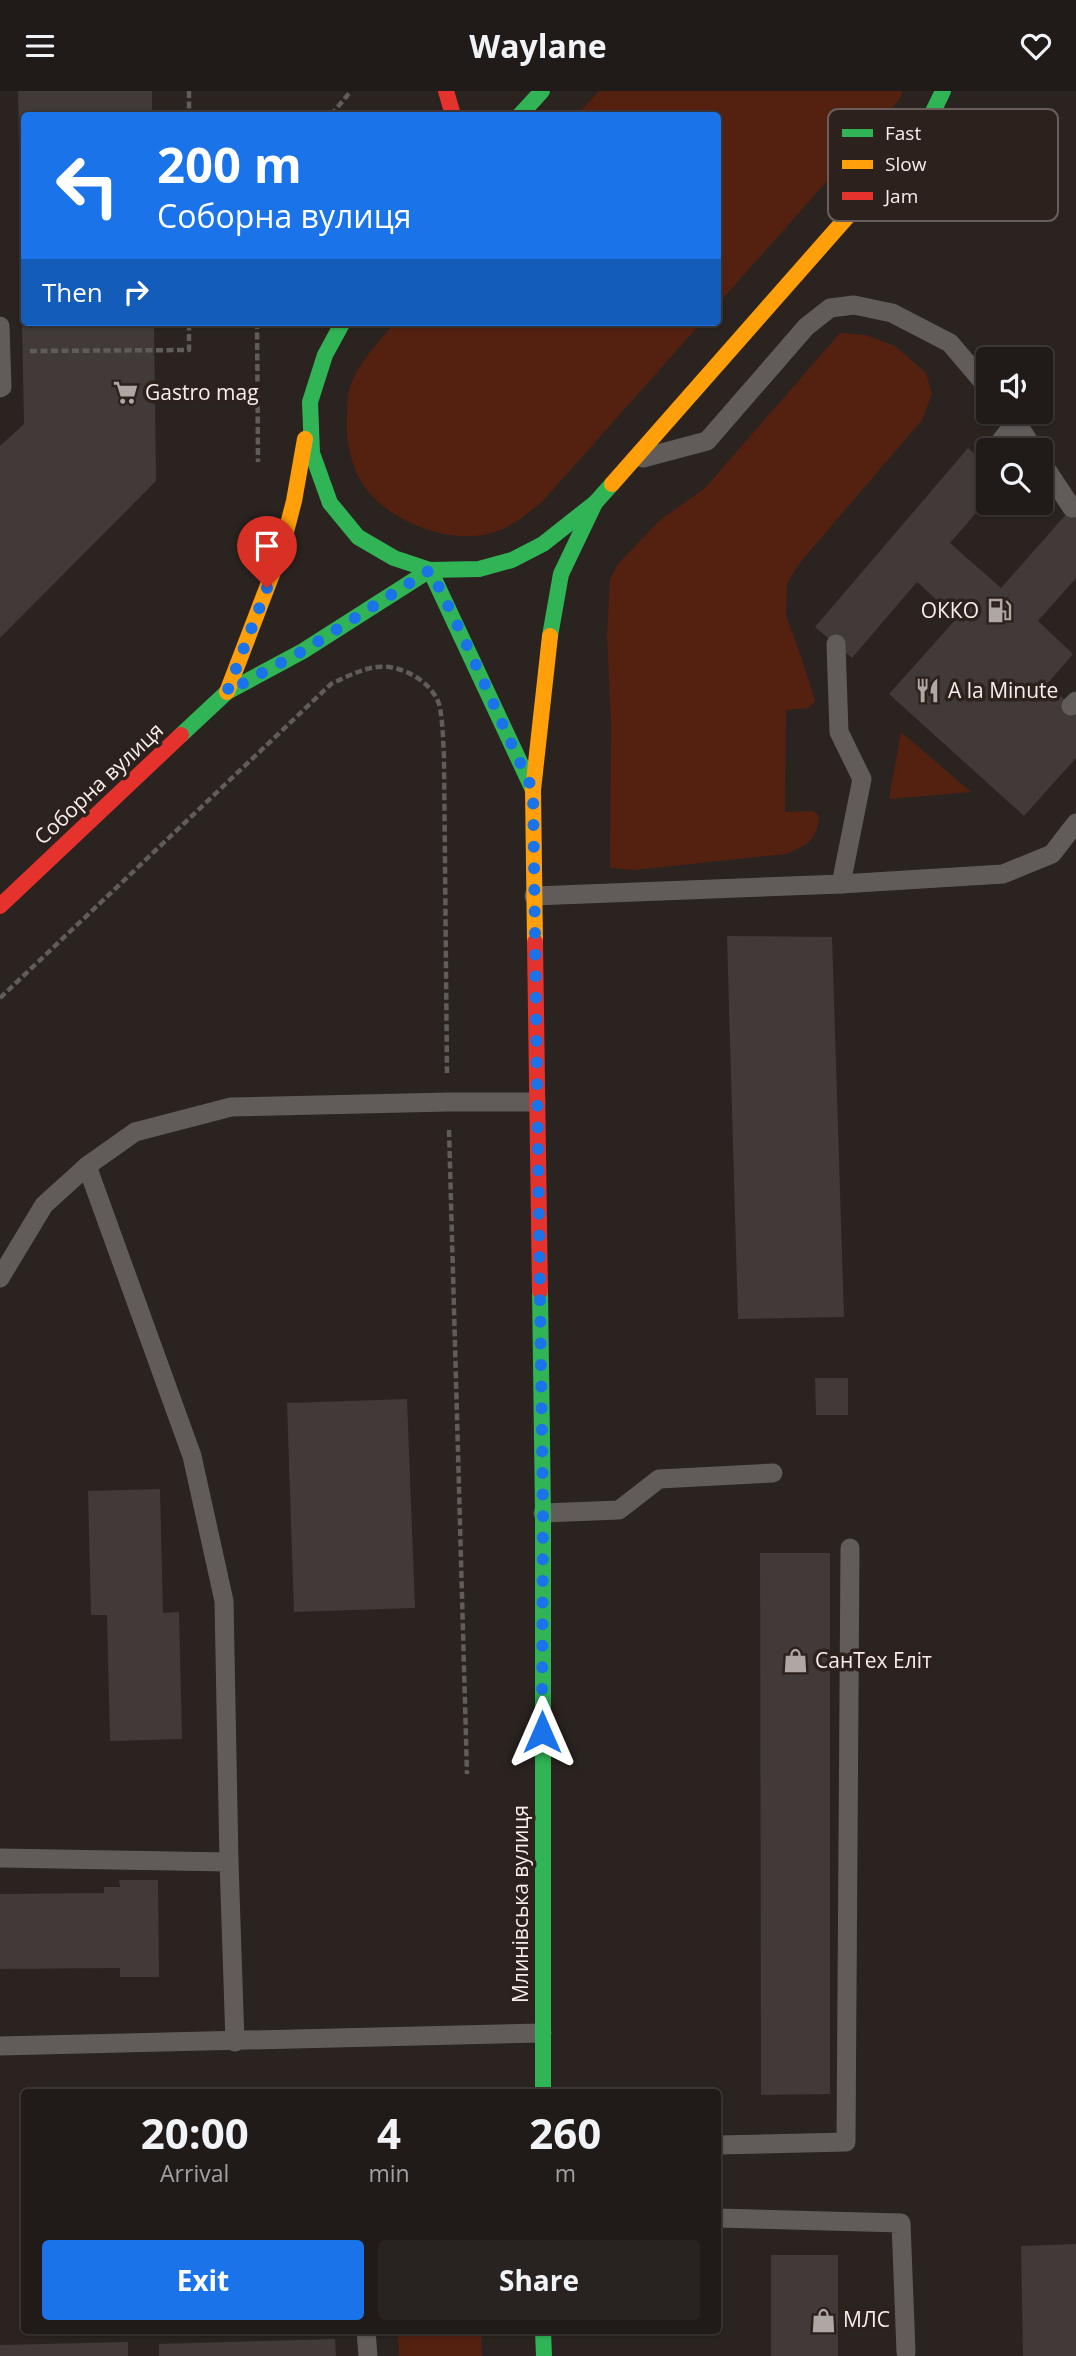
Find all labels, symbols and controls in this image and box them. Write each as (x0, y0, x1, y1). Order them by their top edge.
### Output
text: Waylane (469, 24, 607, 67)
icon: menu (21, 27, 59, 65)
icon: heart (1017, 27, 1055, 65)
legend (828, 109, 1058, 221)
text: Fast (885, 120, 921, 146)
text: 200 m (157, 131, 302, 197)
icon: left (42, 140, 133, 231)
text: Slow (885, 151, 927, 177)
text: Jam (883, 183, 918, 209)
text: Соборна вулиця (157, 194, 411, 237)
icon: right (117, 273, 155, 311)
text: Then (42, 274, 103, 310)
map controls (976, 347, 1053, 515)
button: sound (976, 347, 1053, 424)
place label: Gastro mag (145, 378, 259, 406)
supermarket icon: Gastro mag (111, 379, 139, 407)
button: search (976, 438, 1053, 515)
pin (237, 516, 297, 588)
icon: arrive (248, 527, 286, 565)
place label: ОККО (921, 596, 979, 624)
fuel station icon: ОККО (985, 597, 1013, 625)
place label: A la Minute (948, 676, 1058, 704)
restaurant icon: A la Minute (914, 677, 942, 705)
street label: Соборна вулиця (28, 716, 169, 850)
place label: СанТех Еліт (815, 1646, 932, 1674)
shop icon: СанТех Еліт (781, 1647, 809, 1675)
position arrow (505, 1695, 579, 1769)
street label: Млинівська вулиця (506, 1805, 534, 2003)
text: 20:00 (141, 2104, 249, 2161)
text: 4 (377, 2104, 401, 2161)
text: 260 (529, 2104, 601, 2161)
text: Arrival (160, 2157, 229, 2189)
text: min (368, 2157, 410, 2189)
text: m (555, 2157, 576, 2189)
button: Exit (42, 2240, 364, 2320)
button: Share (378, 2240, 700, 2320)
place label: МЛС (843, 2305, 890, 2333)
shop icon: МЛС (809, 2306, 837, 2334)

